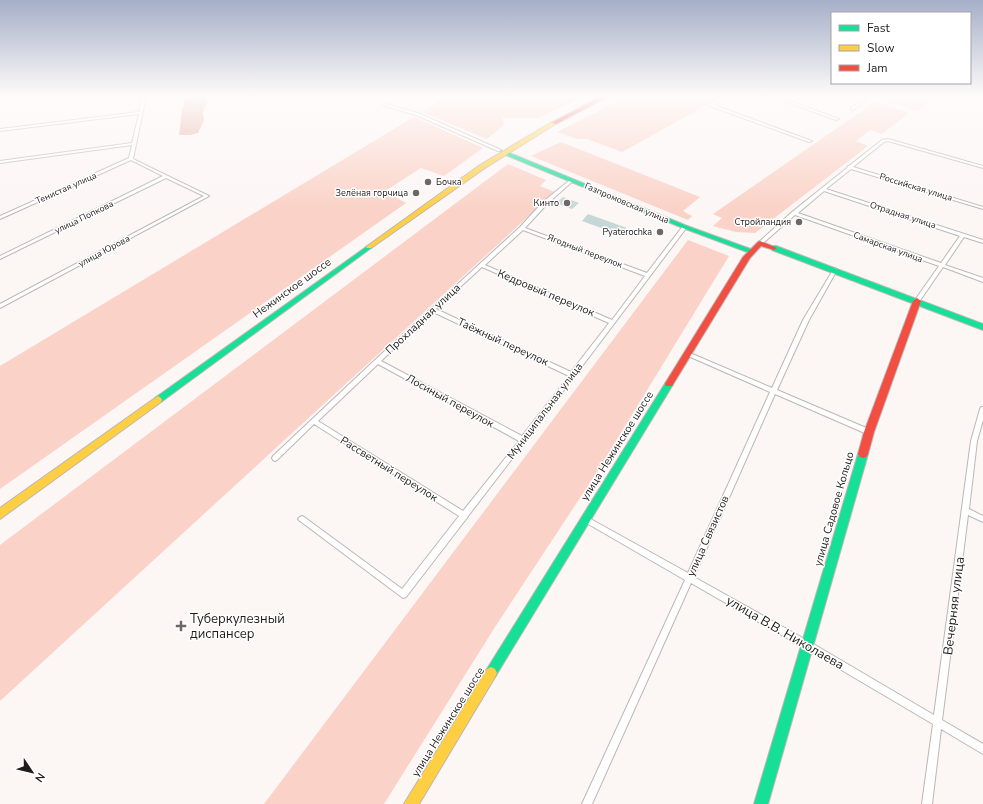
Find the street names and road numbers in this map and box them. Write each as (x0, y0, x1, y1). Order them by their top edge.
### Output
street label: Тенистая улица (34, 169, 98, 207)
street label: Российская улица (878, 170, 954, 204)
street label: Газпромовская улица (583, 180, 671, 226)
street label: улица Попкова (53, 197, 116, 236)
street label: Отрадная улица (868, 199, 938, 231)
street label: Самарская улица (852, 229, 925, 265)
street label: Ягодный переулок (546, 231, 625, 271)
street label: улица Юрова (76, 232, 132, 270)
street label: Нежинское шоссе (250, 255, 334, 321)
street label: Кедровый переулок (495, 266, 597, 320)
street label: Прохладная улица (382, 280, 464, 358)
street label: Таёжный переулок (455, 314, 551, 370)
street label: Муниципальная улица (504, 360, 586, 462)
street label: Лосиный переулок (403, 371, 497, 431)
street label: улица Нежинское шоссе (577, 388, 657, 504)
street label: Рассветный переулок (337, 433, 441, 505)
street label: улица Садовое Кольцо (810, 450, 858, 568)
street label: улица Связистов (683, 493, 733, 579)
street label: Вечерняя улица (939, 556, 969, 656)
street label: улица В.В. Николаева (723, 592, 847, 674)
street label: улица Нежинское шоссе (408, 664, 488, 780)

